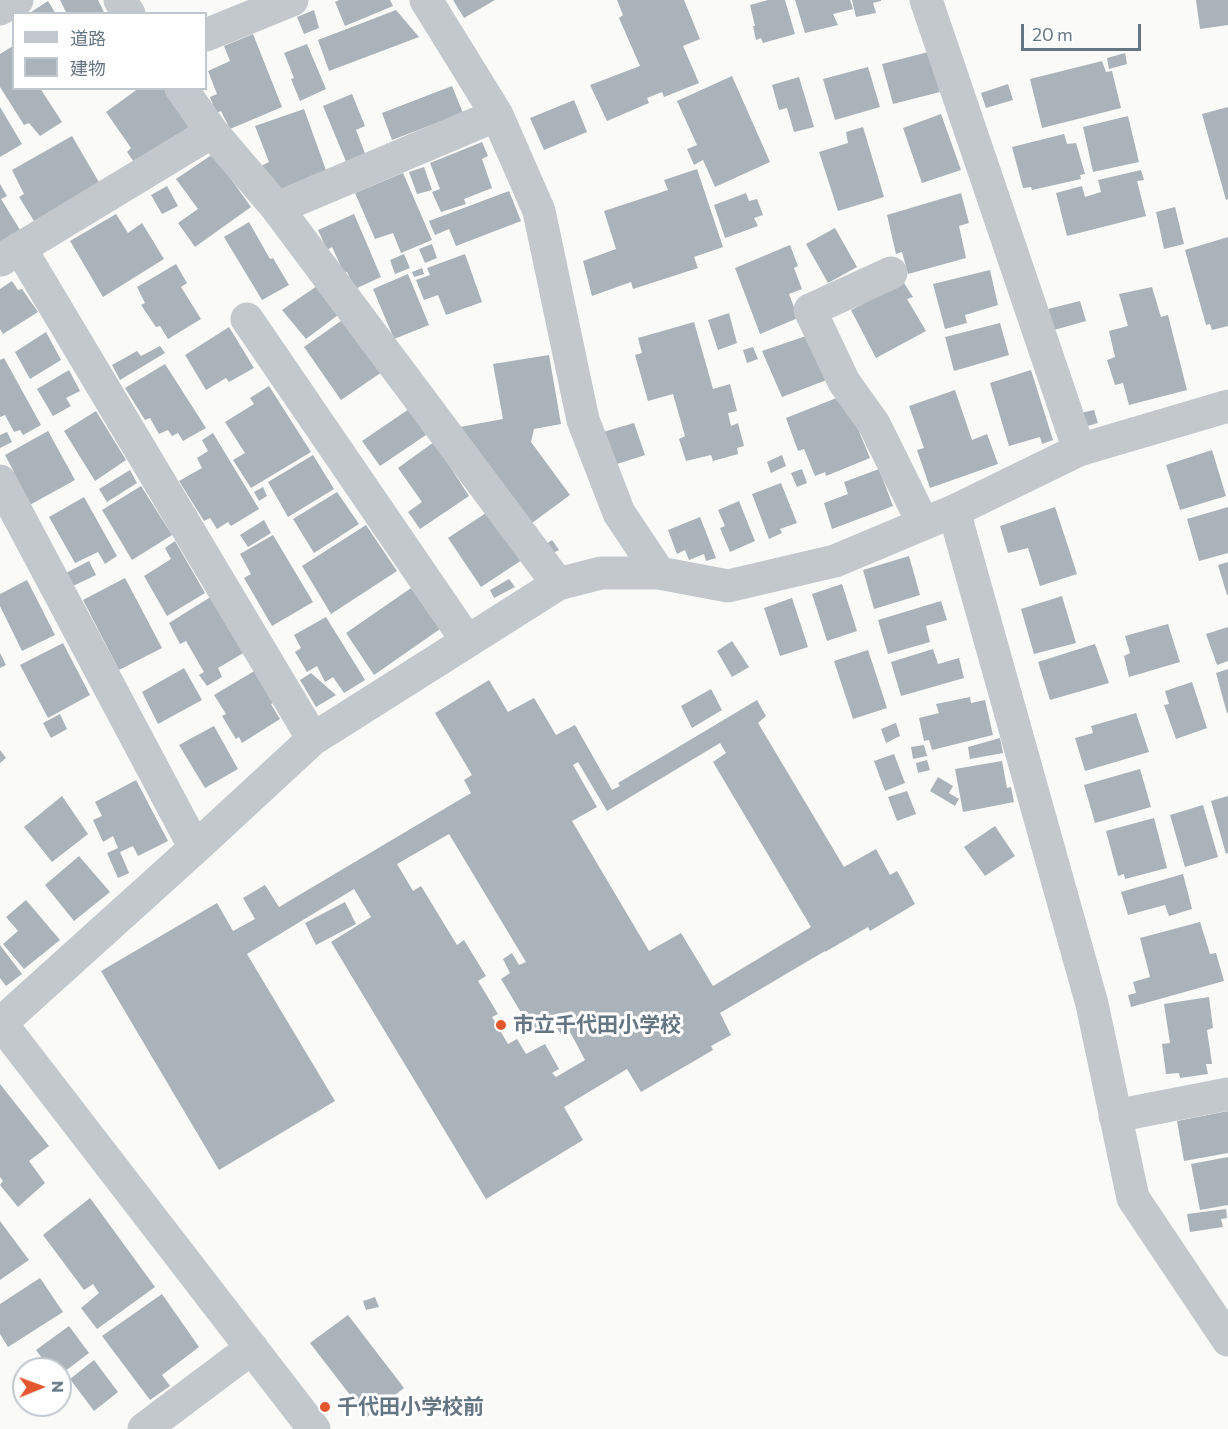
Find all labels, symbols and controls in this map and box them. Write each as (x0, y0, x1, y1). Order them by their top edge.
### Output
legend (12, 12, 207, 90)
scale bar (1024, 12, 1144, 50)
text: 20 m (1032, 23, 1073, 45)
text: 道路 (70, 27, 106, 49)
text: 建物 (70, 57, 106, 79)
place label: 市立千代田小学校 (513, 1012, 681, 1038)
marker: 市立千代田小学校 (494, 1018, 508, 1032)
north arrow (12, 1357, 72, 1417)
text: N (49, 1381, 68, 1393)
place label: 千代田小学校前 (337, 1394, 484, 1420)
marker: 千代田小学校前 (318, 1400, 332, 1414)

